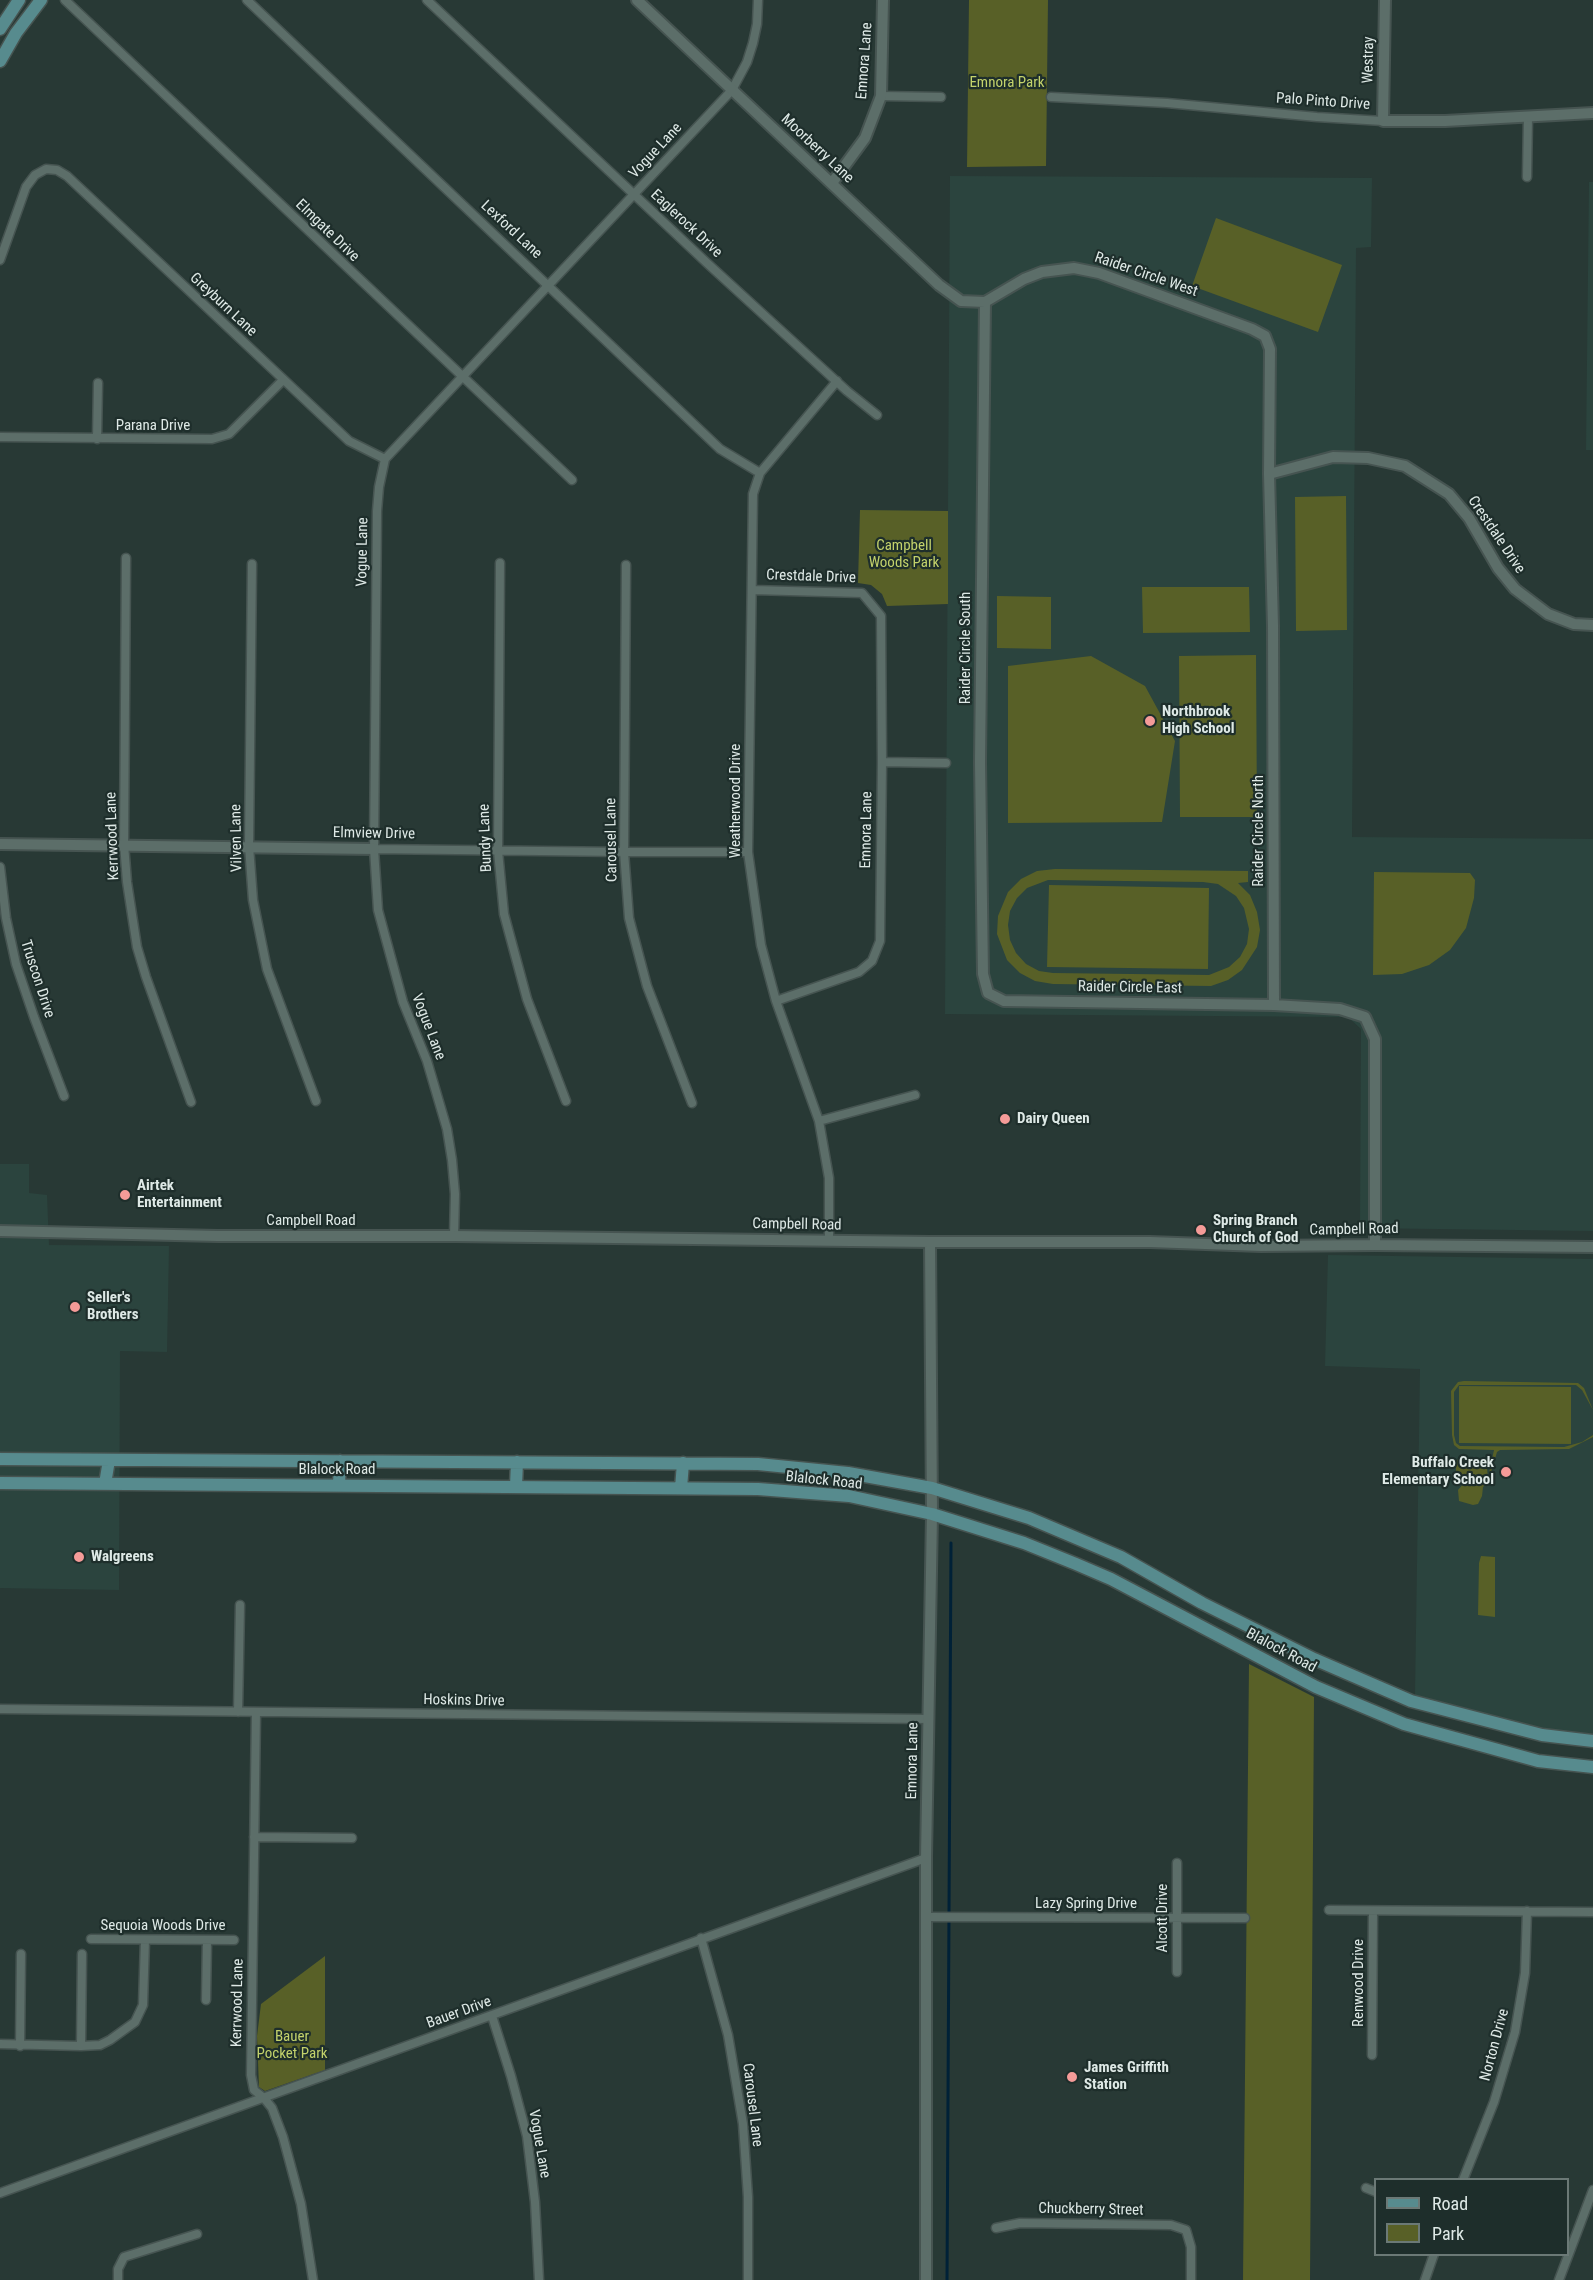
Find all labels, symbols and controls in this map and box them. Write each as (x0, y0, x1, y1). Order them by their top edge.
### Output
street label: Emnora Lane (853, 22, 877, 100)
street label: Westray (1360, 36, 1378, 84)
park label: Emnora Park (969, 74, 1045, 92)
street label: Palo Pinto Drive (1275, 90, 1371, 114)
street label: Moorberry Lane (777, 111, 857, 187)
street label: Vogue Lane (626, 120, 686, 182)
street label: Eaglerock Drive (646, 186, 726, 262)
street label: Elmgate Drive (291, 196, 363, 266)
street label: Lexford Lane (477, 197, 545, 263)
street label: Raider Circle West (1092, 249, 1200, 301)
street label: Greyburn Lane (186, 269, 260, 341)
street label: Parana Drive (116, 417, 190, 435)
street label: Crestdale Drive (1463, 493, 1529, 577)
street label: Vogue Lane (353, 517, 373, 587)
park label: Campbell Woods Park (869, 537, 939, 572)
street label: Crestdale Drive (766, 566, 856, 588)
street label: Raider Circle South (957, 592, 975, 704)
place label: Northbrook High School (1162, 703, 1234, 738)
marker: Northbrook High School (1143, 714, 1157, 728)
street label: Weatherwood Drive (727, 744, 745, 858)
street label: Raider Circle North (1250, 775, 1268, 887)
street label: Kerrwood Lane (102, 791, 124, 881)
street label: Emnora Lane (857, 791, 877, 869)
street label: Carousel Lane (602, 798, 622, 882)
street label: Bundy Lane (476, 803, 496, 873)
street label: Vilven Lane (227, 804, 247, 872)
street label: Elmview Drive (333, 824, 415, 844)
street label: Truscon Drive (16, 938, 58, 1020)
street label: Raider Circle East (1078, 978, 1182, 998)
street label: Vogue Lane (407, 991, 449, 1063)
place label: Dairy Queen (1017, 1110, 1090, 1128)
marker: Dairy Queen (998, 1112, 1012, 1126)
place label: Airtek Entertainment (137, 1177, 222, 1212)
marker: Airtek Entertainment (118, 1188, 132, 1202)
street label: Campbell Road (266, 1212, 356, 1230)
place label: Spring Branch Church of God (1213, 1212, 1298, 1247)
street label: Campbell Road (752, 1215, 842, 1235)
street label: Campbell Road (1309, 1220, 1399, 1240)
marker: Spring Branch Church of God (1194, 1223, 1208, 1237)
place label: Seller's Brothers (87, 1289, 139, 1324)
marker: Seller's Brothers (68, 1300, 82, 1314)
place label: Buffalo Creek Elementary School (1382, 1454, 1494, 1489)
street label: Blalock Road (298, 1461, 376, 1479)
marker: Buffalo Creek Elementary School (1499, 1465, 1513, 1479)
street label: Blalock Road (785, 1468, 863, 1494)
place label: Walgreens (91, 1548, 154, 1566)
marker: Walgreens (72, 1550, 86, 1564)
street label: Blalock Road (1243, 1625, 1319, 1677)
street label: Hoskins Drive (423, 1691, 505, 1711)
street label: Emnora Lane (903, 1722, 923, 1800)
street label: Alcott Drive (1154, 1884, 1172, 1952)
street label: Lazy Spring Drive (1035, 1895, 1137, 1913)
street label: Sequoia Woods Drive (100, 1917, 226, 1935)
street label: Renwood Drive (1350, 1939, 1368, 2027)
street label: Kerrwood Lane (228, 1959, 248, 2047)
street label: Bauer Drive (424, 1993, 494, 2033)
street label: Norton Drive (1477, 2007, 1513, 2083)
park label: Bauer Pocket Park (257, 2028, 327, 2063)
place label: James Griffith Station (1084, 2059, 1169, 2094)
street label: Carousel Lane (738, 2062, 766, 2148)
marker: James Griffith Station (1065, 2070, 1079, 2084)
street label: Vogue Lane (524, 2108, 554, 2180)
legend (1374, 2178, 1569, 2256)
text: Road (1432, 2193, 1468, 2214)
street label: Chuckberry Street (1038, 2200, 1144, 2220)
text: Park (1432, 2223, 1464, 2244)

